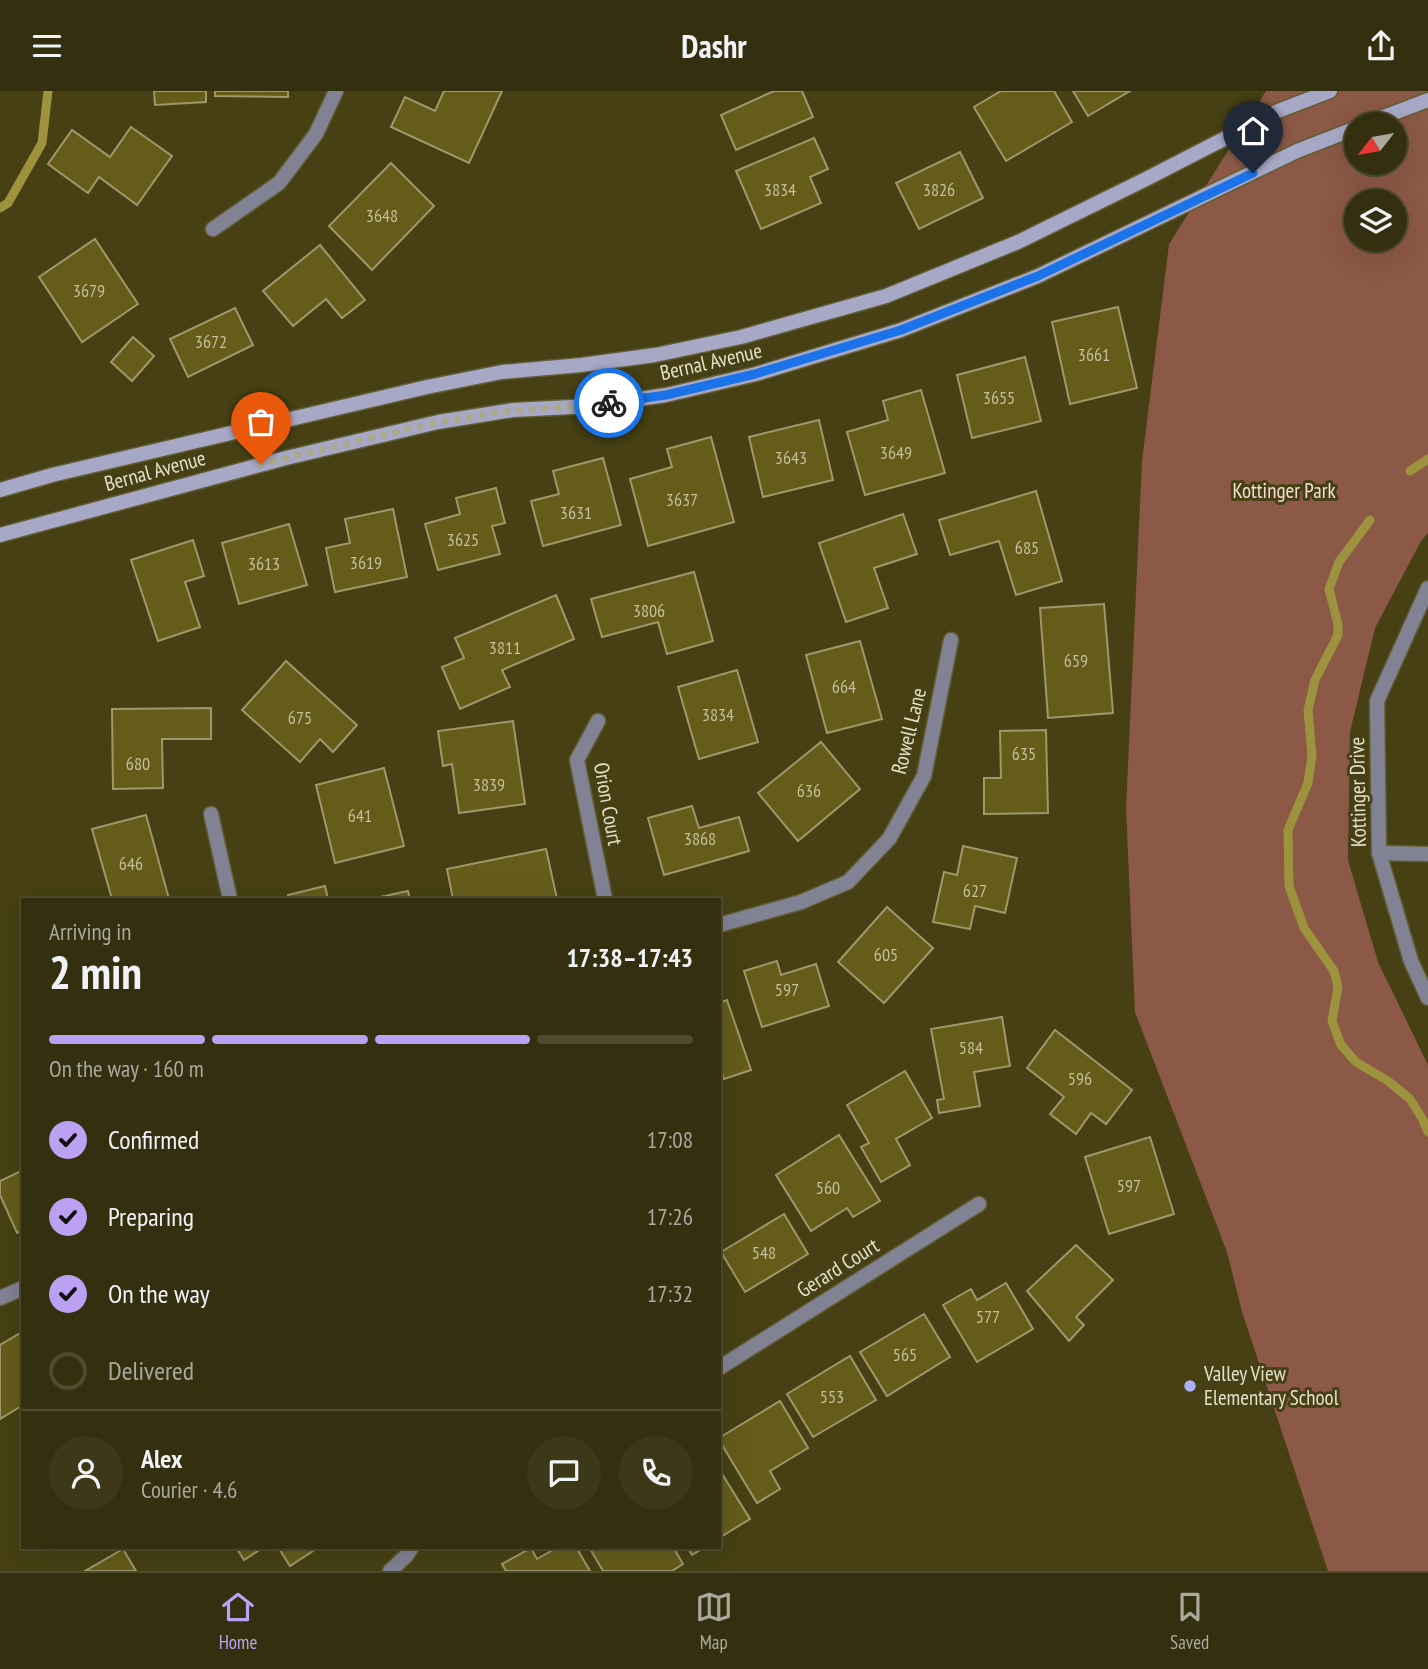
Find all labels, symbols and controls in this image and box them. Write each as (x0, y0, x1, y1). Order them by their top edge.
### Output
text: Dashr (681, 25, 747, 67)
icon: menu (28, 27, 66, 65)
icon: share (1362, 27, 1400, 65)
pin (1223, 101, 1283, 173)
icon: home (1234, 112, 1272, 150)
north arrow (1344, 112, 1407, 175)
map controls (1344, 112, 1407, 252)
house number: 3834 (764, 178, 796, 201)
house number: 3826 (923, 178, 955, 201)
button: layers (1344, 189, 1407, 252)
house number: 3648 (366, 204, 398, 227)
house number: 3679 (73, 279, 105, 302)
house number: 3672 (195, 330, 227, 353)
street label: Bernal Avenue (657, 337, 765, 386)
house number: 3661 (1078, 343, 1110, 366)
courier (574, 368, 644, 438)
icon: bike (590, 384, 628, 422)
house number: 3655 (983, 386, 1015, 409)
pin (231, 392, 291, 464)
icon: bag (242, 403, 280, 441)
house number: 3649 (880, 441, 912, 464)
street label: Bernal Avenue (101, 444, 209, 497)
house number: 3643 (775, 446, 807, 469)
park label: Kottinger Park (1232, 477, 1336, 504)
house number: 3637 (666, 488, 698, 511)
house number: 3631 (560, 501, 592, 524)
house number: 3625 (447, 528, 479, 551)
house number: 685 (1015, 536, 1039, 559)
house number: 3619 (350, 551, 382, 574)
house number: 3613 (248, 552, 280, 575)
house number: 3806 (633, 599, 665, 622)
house number: 3811 (489, 636, 521, 659)
house number: 659 (1064, 649, 1088, 672)
house number: 664 (832, 675, 856, 698)
street label: Rowell Lane (885, 685, 932, 777)
house number: 3834 (702, 703, 734, 726)
house number: 675 (288, 706, 312, 729)
street label: Kottinger Drive (1343, 737, 1372, 847)
house number: 635 (1012, 742, 1036, 765)
house number: 680 (126, 752, 150, 775)
street label: Orion Court (588, 760, 629, 848)
house number: 3839 (473, 773, 505, 796)
house number: 636 (797, 779, 821, 802)
house number: 641 (348, 804, 372, 827)
house number: 3868 (684, 827, 716, 850)
house number: 646 (119, 852, 143, 875)
house number: 627 (963, 879, 987, 902)
text: Arriving in (49, 917, 131, 946)
text: 17:38–17:43 (566, 941, 693, 974)
text: 2 min (49, 942, 142, 1002)
house number: 605 (874, 943, 898, 966)
house number: 597 (775, 978, 799, 1001)
house number: 584 (959, 1036, 983, 1059)
text: On the way · 160 m (49, 1054, 204, 1083)
house number: 596 (1068, 1067, 1092, 1090)
icon: check (49, 1121, 87, 1159)
text: Confirmed (108, 1123, 199, 1156)
text: 17:08 (647, 1125, 693, 1154)
house number: 597 (1117, 1174, 1141, 1197)
house number: 560 (816, 1176, 840, 1199)
icon: check (49, 1198, 87, 1236)
text: Preparing (108, 1200, 194, 1233)
text: 17:26 (647, 1202, 693, 1231)
street label: Gerard Court (792, 1232, 884, 1303)
house number: 548 (752, 1241, 776, 1264)
icon: check (49, 1275, 87, 1313)
text: On the way (108, 1277, 210, 1310)
text: 17:32 (647, 1279, 693, 1308)
house number: 577 (976, 1305, 1000, 1328)
house number: 565 (893, 1343, 917, 1366)
text: Delivered (108, 1354, 194, 1387)
place label: Valley View Elementary School (1203, 1360, 1339, 1411)
marker: Valley View Elementary School (1182, 1378, 1198, 1394)
house number: 553 (820, 1385, 844, 1408)
button: person (49, 1436, 123, 1510)
button: chat (527, 1436, 601, 1510)
button: phone (619, 1436, 693, 1510)
text: Alex (141, 1442, 182, 1475)
text: Courier · 4.6 (141, 1475, 237, 1504)
tab: Home (219, 1588, 257, 1654)
tab: Map (695, 1588, 733, 1654)
tab: Saved (1170, 1588, 1209, 1654)

